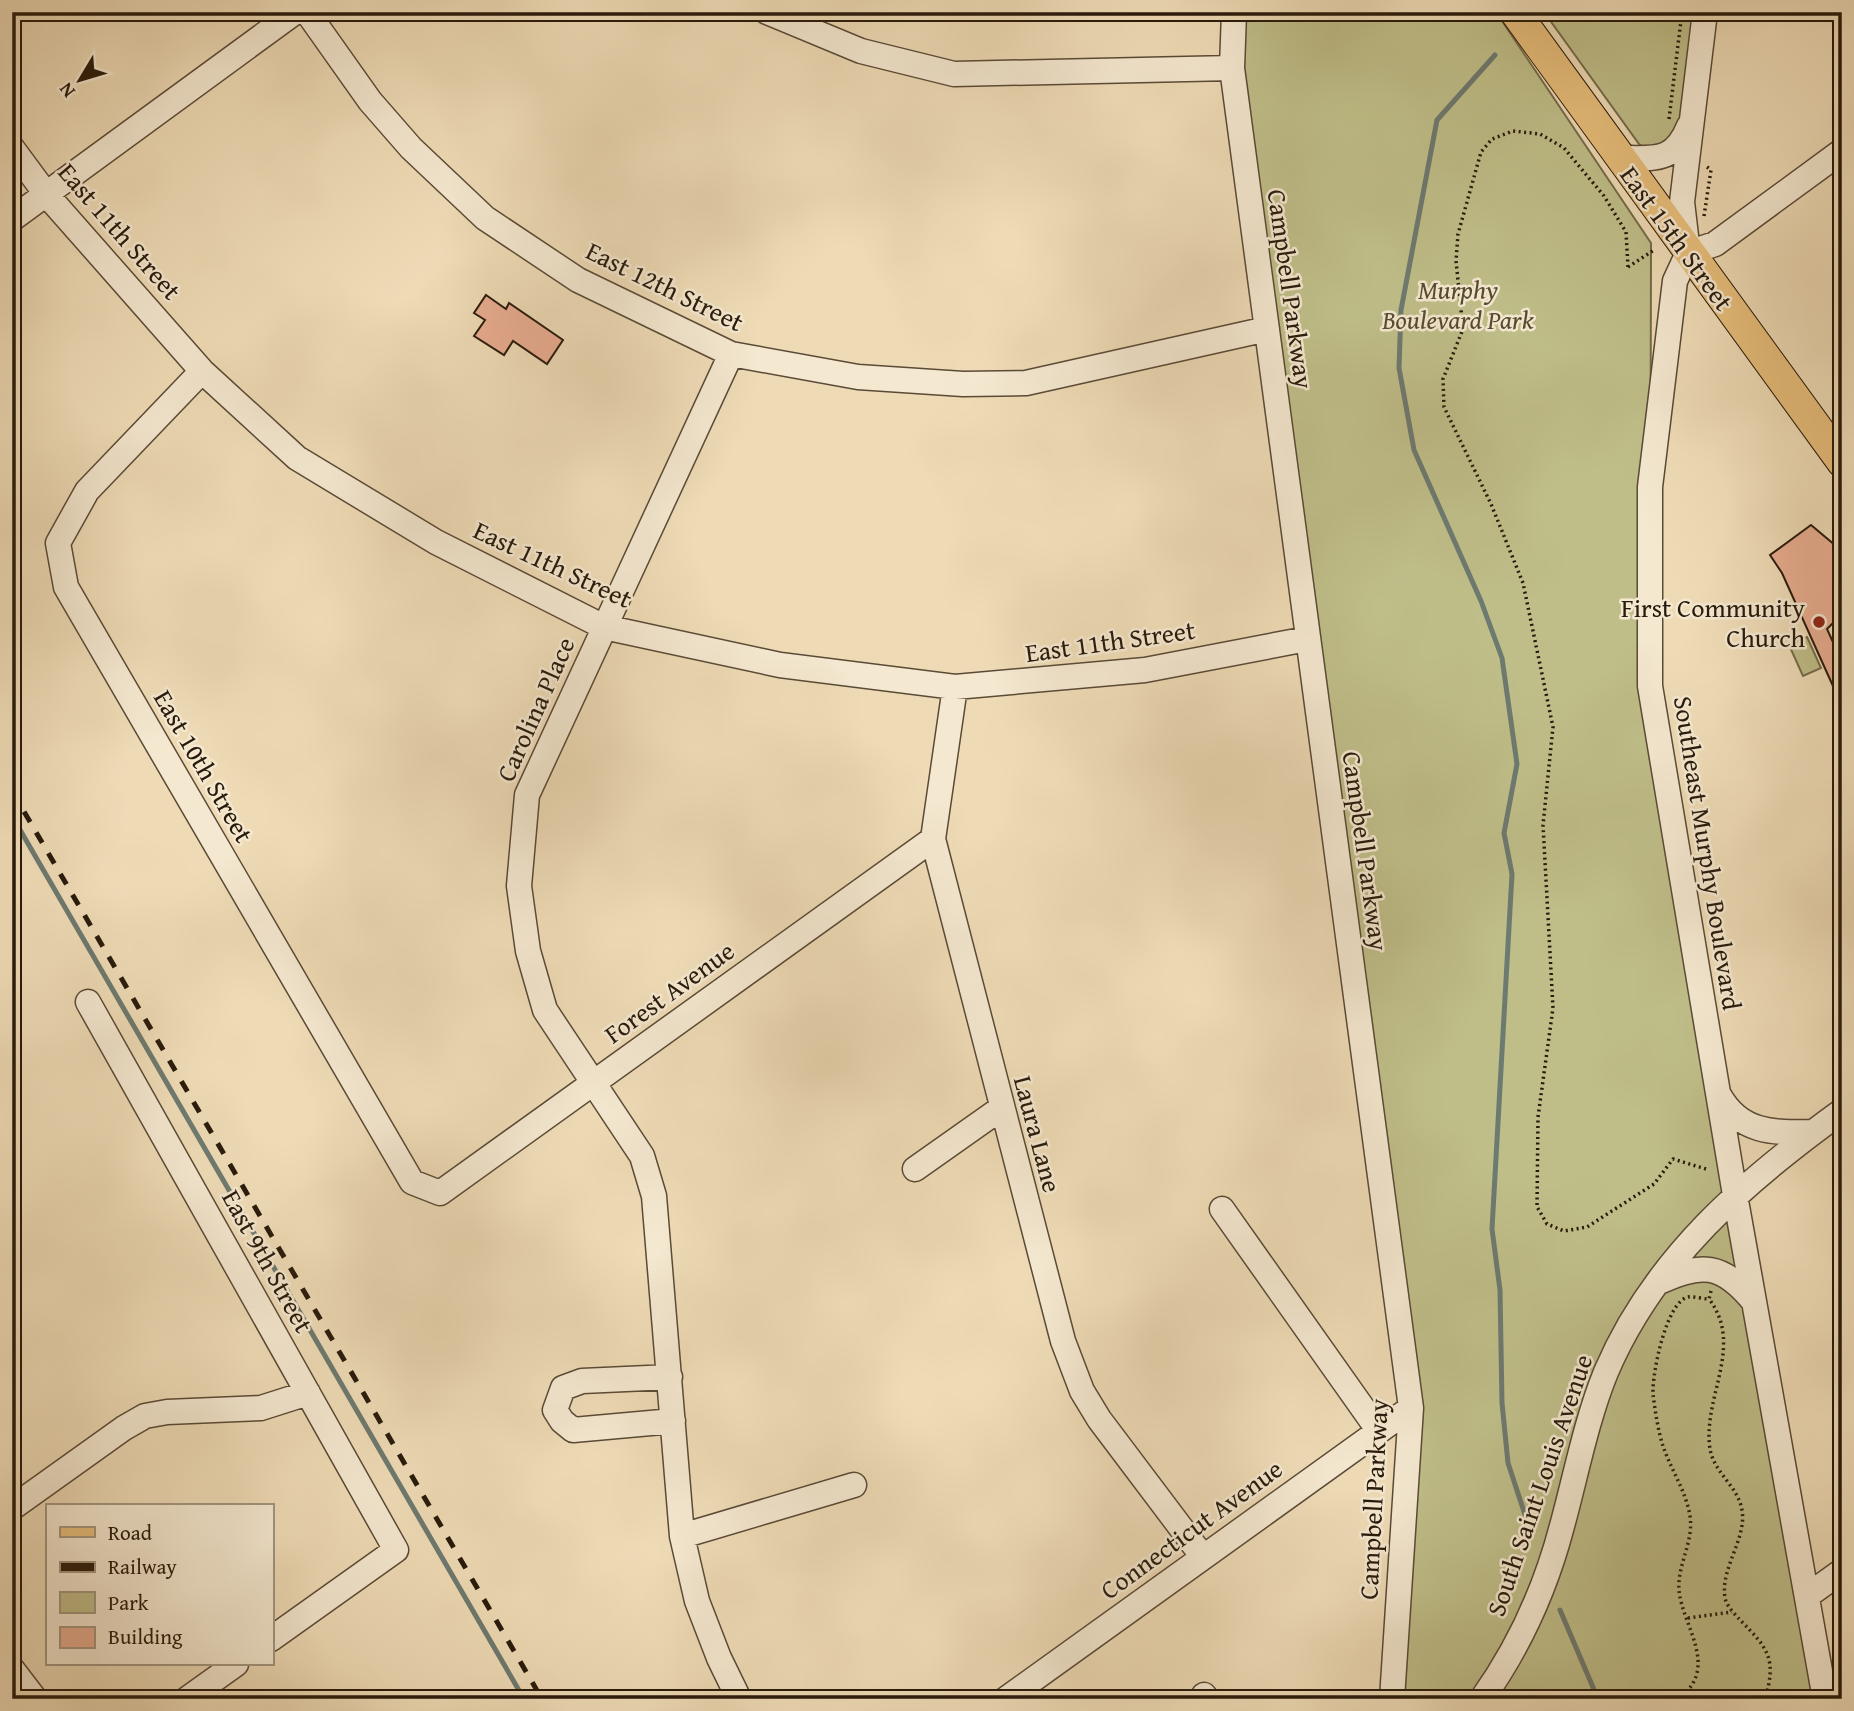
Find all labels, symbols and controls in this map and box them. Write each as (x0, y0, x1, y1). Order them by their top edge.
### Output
north arrow (46, 46, 116, 116)
text: N (51, 77, 82, 104)
street label: East 11th Street (49, 154, 191, 308)
street label: East 15th Street (1611, 157, 1743, 319)
street label: Campbell Parkway (1258, 187, 1324, 391)
street label: East 12th Street (580, 231, 750, 341)
park label: Murphy Boulevard Park (1381, 270, 1534, 339)
street label: East 11th Street (467, 510, 639, 618)
place label: First Community Church (1621, 588, 1805, 657)
street label: East 11th Street (1023, 610, 1197, 672)
marker: First Community Church (1811, 614, 1827, 630)
street label: Carolina Place (486, 630, 584, 788)
street label: East 10th Street (144, 682, 264, 850)
street label: Southeast Murphy Boulevard (1664, 693, 1752, 1013)
street label: Campbell Parkway (1333, 749, 1399, 953)
street label: Forest Avenue (596, 931, 742, 1053)
street label: Laura Lane (1004, 1071, 1072, 1197)
street label: East 9th Street (213, 1182, 323, 1340)
street label: South Saint Louis Avenue (1476, 1349, 1602, 1621)
street label: Campbell Parkway (1348, 1397, 1398, 1600)
street label: Connecticut Avenue (1092, 1449, 1290, 1609)
legend (46, 1504, 273, 1666)
text: Road (108, 1517, 153, 1548)
text: Railway (108, 1551, 177, 1582)
text: Park (108, 1587, 149, 1618)
text: Building (108, 1621, 183, 1652)

